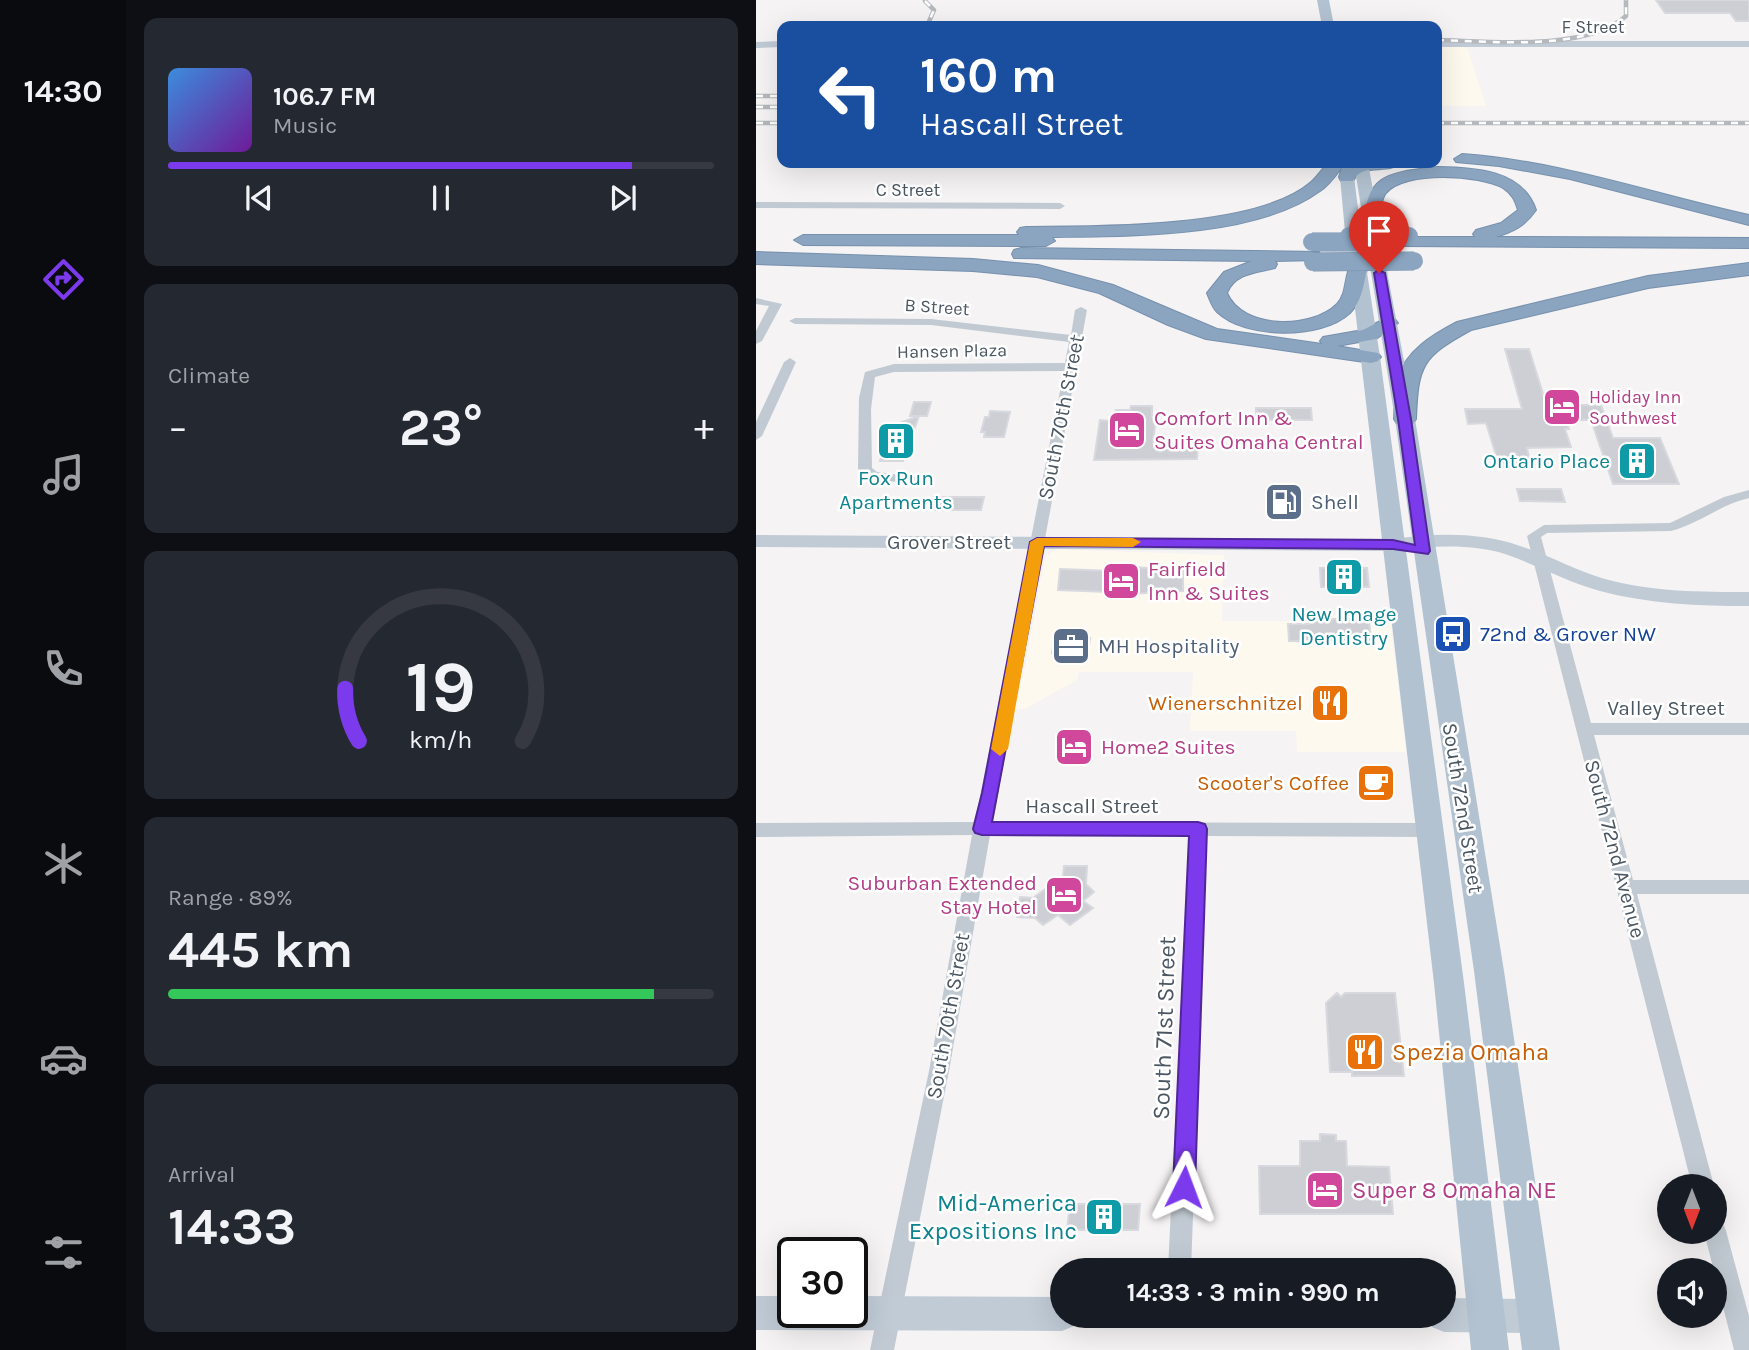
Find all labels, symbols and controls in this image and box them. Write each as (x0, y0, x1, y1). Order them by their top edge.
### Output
street label: F Street (1561, 16, 1625, 38)
text: 160 m (920, 47, 1057, 104)
icon: left (805, 49, 896, 140)
text: 14:30 (23, 73, 103, 110)
text: 106.7 FM (273, 81, 377, 112)
text: Hascall Street (920, 106, 1123, 143)
text: Music (273, 112, 337, 139)
icon: previous (240, 179, 278, 217)
icon: pause (422, 179, 460, 217)
icon: next (604, 179, 642, 217)
street label: C Street (876, 179, 941, 201)
pin (1349, 201, 1409, 273)
icon: arrive (1360, 212, 1398, 250)
icon: directions (39, 255, 88, 304)
street label: B Street (904, 294, 970, 320)
street label: South 70th Street (1033, 332, 1089, 502)
street label: Hansen Plaza (897, 339, 1007, 363)
text: Climate (168, 362, 250, 389)
hotel icon: Holiday Inn Southwest (1541, 386, 1583, 428)
place label: Holiday Inn Southwest (1589, 386, 1681, 429)
text: 23° (399, 397, 483, 458)
text: − (168, 405, 188, 450)
text: + (694, 405, 714, 450)
place label: Comfort Inn & Suites Omaha Central (1154, 406, 1364, 454)
hotel icon: Comfort Inn & Suites Omaha Central (1106, 409, 1148, 451)
building icon: Fox Run Apartments (875, 420, 917, 462)
building icon: Ontario Place (1616, 440, 1658, 482)
place label: Ontario Place (1483, 449, 1610, 473)
icon: music (39, 450, 88, 499)
place label: Fox Run Apartments (839, 466, 953, 514)
fuel station icon: Shell (1263, 481, 1305, 523)
place label: Shell (1311, 490, 1359, 514)
street label: Grover Street (887, 530, 1011, 554)
building icon: New Image Dentistry (1323, 556, 1365, 598)
place label: Fairfield Inn & Suites (1148, 557, 1270, 605)
hotel icon: Fairfield Inn & Suites (1100, 560, 1142, 602)
place label: New Image Dentistry (1291, 602, 1397, 650)
bus stop icon: 72nd & Grover NW (1432, 613, 1474, 655)
place label: 72nd & Grover NW (1480, 622, 1656, 646)
office icon: MH Hospitality (1050, 625, 1092, 667)
place label: MH Hospitality (1098, 634, 1239, 658)
icon: phone (39, 644, 88, 693)
text: 19 (406, 644, 476, 729)
restaurant icon: Wienerschnitzel (1309, 682, 1351, 724)
place label: Wienerschnitzel (1148, 691, 1303, 715)
street label: Valley Street (1607, 696, 1725, 720)
street label: South 72nd Street (1438, 721, 1488, 895)
text: km/h (409, 725, 473, 754)
hotel icon: Home2 Suites (1053, 726, 1095, 768)
place label: Home2 Suites (1101, 735, 1235, 759)
street label: South 72nd Avenue (1580, 757, 1650, 941)
cafe icon: Scooter's Coffee (1355, 762, 1397, 804)
place label: Scooter's Coffee (1197, 771, 1349, 795)
street label: Hascall Street (1025, 794, 1159, 818)
icon: climate (39, 839, 88, 888)
place label: Suburban Extended Stay Hotel (848, 871, 1037, 919)
hotel icon: Suburban Extended Stay Hotel (1043, 874, 1085, 916)
text: Range · 89% (168, 884, 293, 911)
text: 445 km (168, 919, 353, 980)
street label: South 70th Street (922, 931, 974, 1101)
street label: South 71st Street (1147, 936, 1181, 1120)
restaurant icon: Spezia Omaha (1344, 1031, 1386, 1073)
icon: car (39, 1034, 88, 1083)
place label: Spezia Omaha (1392, 1038, 1549, 1066)
position arrow (1147, 1150, 1221, 1224)
text: Arrival (168, 1161, 235, 1188)
hotel icon: Super 8 Omaha NE (1304, 1169, 1346, 1211)
north arrow (1657, 1174, 1727, 1244)
map controls (1657, 1174, 1727, 1328)
place label: Super 8 Omaha NE (1352, 1176, 1557, 1204)
place label: Mid-America Expositions Inc (909, 1189, 1077, 1245)
text: 14:33 (168, 1196, 296, 1257)
building icon: Mid-America Expositions Inc (1083, 1196, 1125, 1238)
icon: filters (39, 1228, 88, 1277)
speed limit sign: 30 (777, 1237, 868, 1328)
button: sound (1657, 1258, 1727, 1328)
text: 14:33 · 3 min · 990 m (1126, 1277, 1380, 1308)

